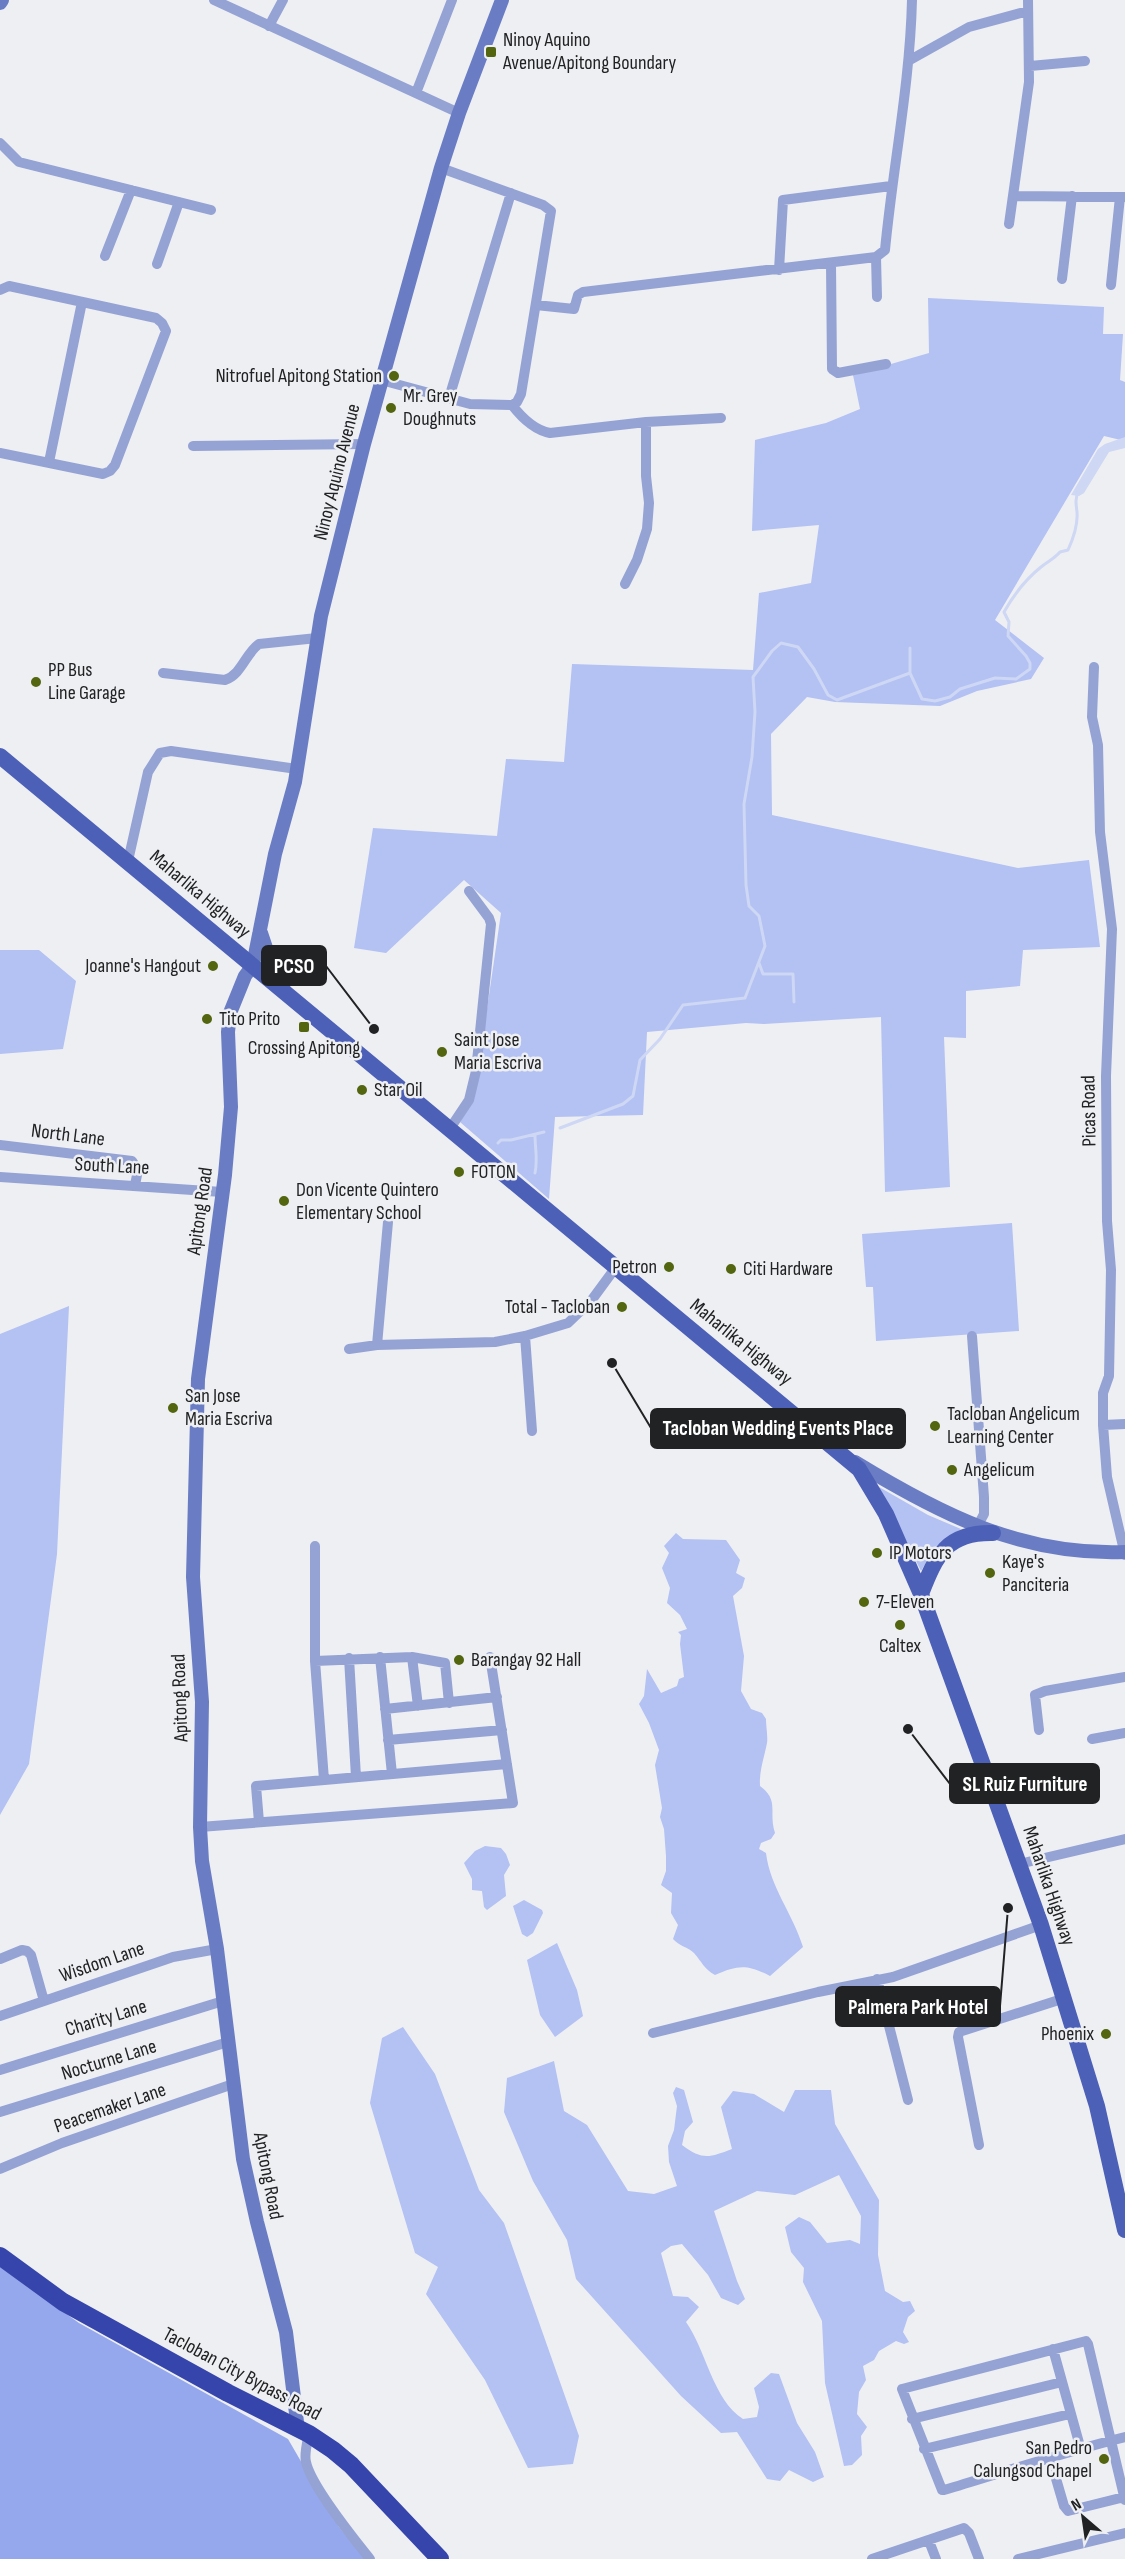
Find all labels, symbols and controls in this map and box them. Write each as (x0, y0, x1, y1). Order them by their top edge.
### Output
place label: Ninoy Aquino Avenue/Apitong Boundary (502, 28, 676, 75)
marker: Ninoy Aquino Avenue/Apitong Boundary (484, 45, 498, 59)
place label: Nitrofuel Apitong Station (215, 364, 382, 388)
marker: Nitrofuel Apitong Station (387, 369, 401, 383)
place label: Mr. Grey Doughnuts (403, 384, 476, 431)
street label: Ninoy Aquino Avenue (308, 401, 366, 543)
marker: Mr. Grey Doughnuts (384, 401, 398, 415)
place label: PP Bus Line Garage (48, 658, 126, 705)
marker: PP Bus Line Garage (29, 675, 43, 689)
street label: Maharlika Highway (145, 845, 256, 943)
callout: PCSO (262, 946, 326, 985)
place label: Joanne's Hangout (84, 954, 201, 978)
text: PCSO (274, 954, 314, 979)
marker: Joanne's Hangout (206, 959, 220, 973)
place label: Tito Prito (219, 1007, 280, 1031)
marker: Tito Prito (200, 1012, 214, 1026)
marker: Crossing Apitong (297, 1020, 311, 1034)
place label: Saint Jose Maria Escriva (454, 1028, 542, 1075)
place label: Crossing Apitong (248, 1036, 360, 1060)
marker: Saint Jose Maria Escriva (435, 1045, 449, 1059)
street label: Picas Road (1076, 1075, 1102, 1147)
place label: Star Oil (374, 1078, 422, 1102)
marker: Star Oil (355, 1083, 369, 1097)
street label: North Lane (30, 1119, 106, 1151)
street label: South Lane (74, 1152, 150, 1180)
place label: FOTON (471, 1160, 516, 1184)
marker: FOTON (452, 1165, 466, 1179)
street label: Apitong Road (182, 1166, 218, 1257)
place label: Don Vicente Quintero Elementary School (296, 1178, 439, 1225)
marker: Don Vicente Quintero Elementary School (277, 1194, 291, 1208)
place label: Petron (612, 1255, 657, 1279)
place label: Citi Hardware (743, 1257, 833, 1281)
marker: Petron (662, 1260, 676, 1274)
marker: Citi Hardware (724, 1262, 738, 1276)
street label: Maharlika Highway (685, 1293, 797, 1391)
place label: Total - Tacloban (505, 1295, 610, 1319)
marker: Total - Tacloban (615, 1300, 629, 1314)
place label: San Jose Maria Escriva (185, 1384, 273, 1431)
marker: San Jose Maria Escriva (166, 1401, 180, 1415)
place label: Tacloban Angelicum Learning Center (947, 1402, 1080, 1449)
callout: Tacloban Wedding Events Place (651, 1409, 905, 1448)
text: Tacloban Wedding Events Place (663, 1416, 893, 1441)
marker: Tacloban Angelicum Learning Center (928, 1419, 942, 1433)
place label: Angelicum (963, 1458, 1035, 1482)
marker: Angelicum (945, 1463, 959, 1477)
place label: IP Motors (889, 1541, 952, 1565)
marker: IP Motors (870, 1546, 884, 1560)
place label: Kaye's Panciteria (1002, 1550, 1069, 1597)
marker: Kaye's Panciteria (983, 1566, 997, 1580)
place label: 7-Eleven (876, 1590, 934, 1614)
marker: 7-Eleven (857, 1595, 871, 1609)
marker: Caltex (893, 1618, 907, 1632)
place label: Caltex (879, 1634, 922, 1658)
place label: Barangay 92 Hall (471, 1648, 581, 1672)
street label: Apitong Road (166, 1653, 194, 1744)
marker: Barangay 92 Hall (452, 1653, 466, 1667)
callout: SL Ruiz Furniture (950, 1764, 1099, 1803)
text: SL Ruiz Furniture (962, 1772, 1088, 1797)
street label: Maharlika Highway (1017, 1823, 1081, 1949)
street label: Wisdom Lane (56, 1936, 148, 1988)
callout: Palmera Park Hotel (836, 1987, 1000, 2026)
street label: Charity Lane (62, 1994, 150, 2042)
text: Palmera Park Hotel (848, 1995, 988, 2020)
place label: Phoenix (1041, 2022, 1094, 2046)
marker: Phoenix (1099, 2027, 1113, 2041)
street label: Nocturne Lane (59, 2034, 159, 2086)
street label: Peacemaker Lane (51, 2078, 169, 2138)
street label: Apitong Road (248, 2129, 288, 2222)
street label: Tacloban City Bypass Road (159, 2322, 325, 2426)
place label: San Pedro Calungsod Chapel (973, 2436, 1092, 2483)
marker: San Pedro Calungsod Chapel (1097, 2452, 1111, 2466)
north arrow (1053, 2487, 1113, 2547)
text: N (1068, 2495, 1085, 2516)

